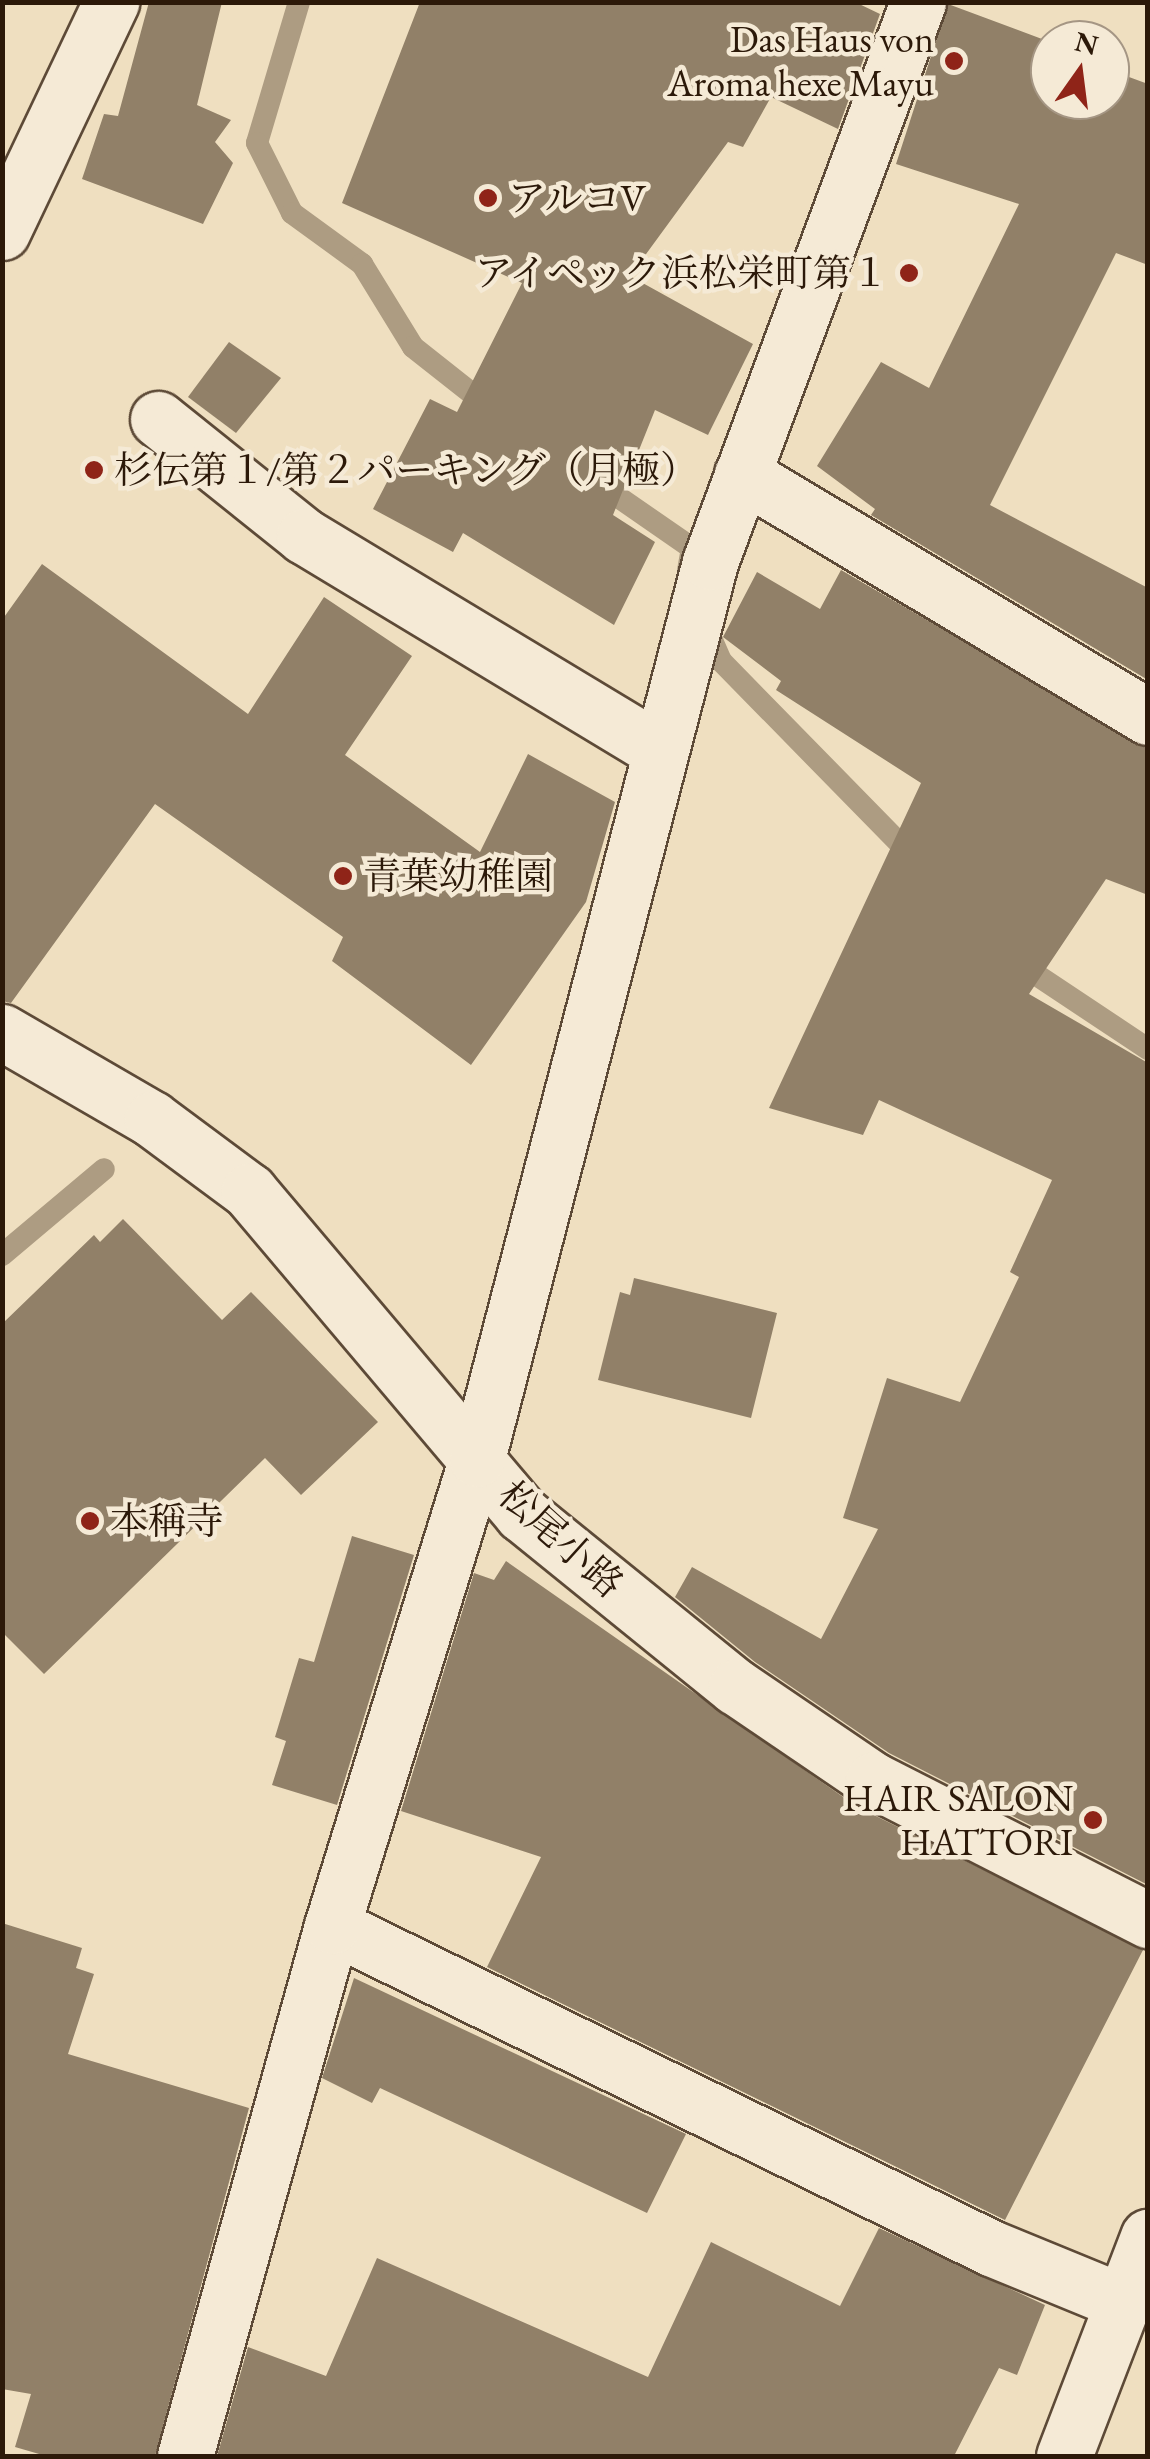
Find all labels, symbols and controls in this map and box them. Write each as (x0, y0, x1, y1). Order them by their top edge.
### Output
place label: Das Haus von Aroma hexe Mayu (667, 16, 934, 105)
north arrow (1030, 20, 1130, 120)
text: N (1071, 23, 1102, 63)
marker: Das Haus von Aroma hexe Mayu (943, 50, 965, 72)
place label: アルコⅤ (508, 175, 648, 221)
marker: アルコⅤ (477, 187, 499, 209)
place label: アイペック浜松栄町第１ (471, 250, 889, 296)
marker: アイペック浜松栄町第１ (898, 262, 920, 284)
place label: 杉伝第１/第２パーキング（月極） (114, 447, 699, 493)
marker: 杉伝第１/第２パーキング（月極） (83, 459, 105, 481)
place label: 青葉幼稚園 (363, 853, 553, 899)
marker: 青葉幼稚園 (332, 865, 354, 887)
street label: 松尾小路 (489, 1471, 633, 1607)
place label: 本稱寺 (110, 1498, 224, 1544)
marker: 本稱寺 (79, 1510, 101, 1532)
place label: HAIR SALON HATTORI (843, 1775, 1073, 1865)
marker: HAIR SALON HATTORI (1082, 1809, 1104, 1831)

